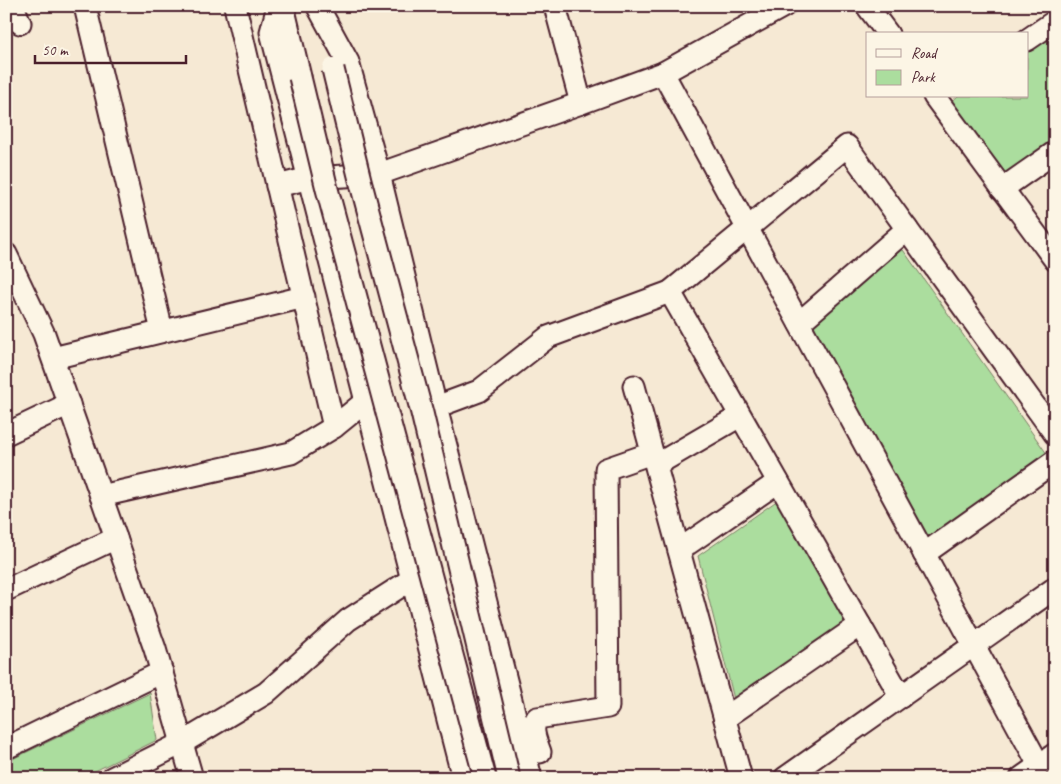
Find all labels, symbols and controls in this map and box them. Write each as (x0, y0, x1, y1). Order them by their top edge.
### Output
scale bar (35, 32, 186, 64)
legend (866, 32, 1028, 98)
text: 50 m (42, 41, 69, 60)
text: Road (911, 44, 938, 63)
text: Park (911, 68, 936, 87)

